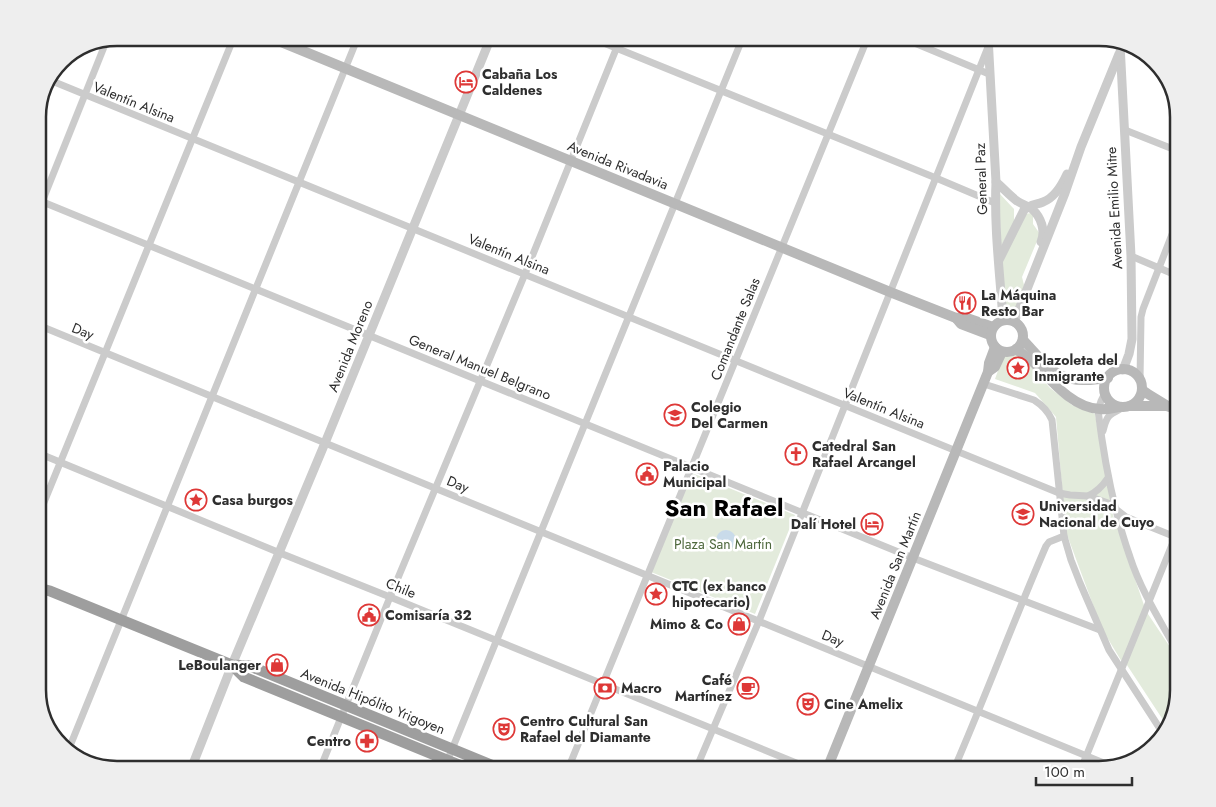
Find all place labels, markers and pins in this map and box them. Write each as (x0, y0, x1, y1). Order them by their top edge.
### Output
place label: Cabaña Los Caldenes (482, 64, 558, 100)
hotel icon: Cabaña Los Caldenes (454, 70, 478, 94)
place label: La Máquina Resto Bar (981, 285, 1056, 321)
restaurant icon: La Máquina Resto Bar (953, 291, 977, 315)
place label: Plazoleta del Inmigrante (1034, 350, 1118, 386)
place icon: Plazoleta del Inmigrante (1006, 356, 1030, 380)
place label: Colegio Del Carmen (691, 397, 768, 433)
school or university icon: Colegio Del Carmen (663, 403, 687, 427)
place label: Catedral San Rafael Arcangel (812, 436, 916, 472)
church icon: Catedral San Rafael Arcangel (784, 442, 808, 466)
place label: Palacio Municipal (663, 456, 726, 492)
public building icon: Palacio Municipal (635, 462, 659, 486)
place icon: Casa burgos (184, 488, 208, 512)
place label: Casa burgos (212, 490, 294, 510)
place label: Universidad Nacional de Cuyo (1039, 496, 1154, 532)
school or university icon: Universidad Nacional de Cuyo (1011, 502, 1035, 526)
hotel icon: Dalí Hotel (860, 512, 884, 536)
place label: Dalí Hotel (791, 514, 856, 534)
place label: CTC (ex banco hipotecario) (672, 576, 766, 612)
place icon: CTC (ex banco hipotecario) (644, 582, 668, 606)
public building icon: Comisaría 32 (357, 603, 381, 627)
place label: Comisaría 32 (385, 605, 472, 625)
shop icon: Mimo & Co (727, 612, 751, 636)
place label: Mimo & Co (650, 614, 723, 634)
shop icon: LeBoulanger (265, 653, 289, 677)
place label: LeBoulanger (178, 655, 261, 675)
place label: Café Martínez (675, 670, 733, 706)
bank icon: Macro (593, 676, 617, 700)
cafe icon: Café Martínez (736, 676, 760, 700)
place label: Macro (621, 678, 662, 698)
theatre icon: Cine Amelix (796, 692, 820, 716)
place label: Cine Amelix (824, 694, 903, 714)
place label: Centro Cultural San Rafael del Diamante (520, 711, 651, 747)
theatre icon: Centro Cultural San Rafael del Diamante (492, 717, 516, 741)
pharmacy icon: Centro (355, 729, 379, 753)
place label: Centro (307, 731, 351, 751)

